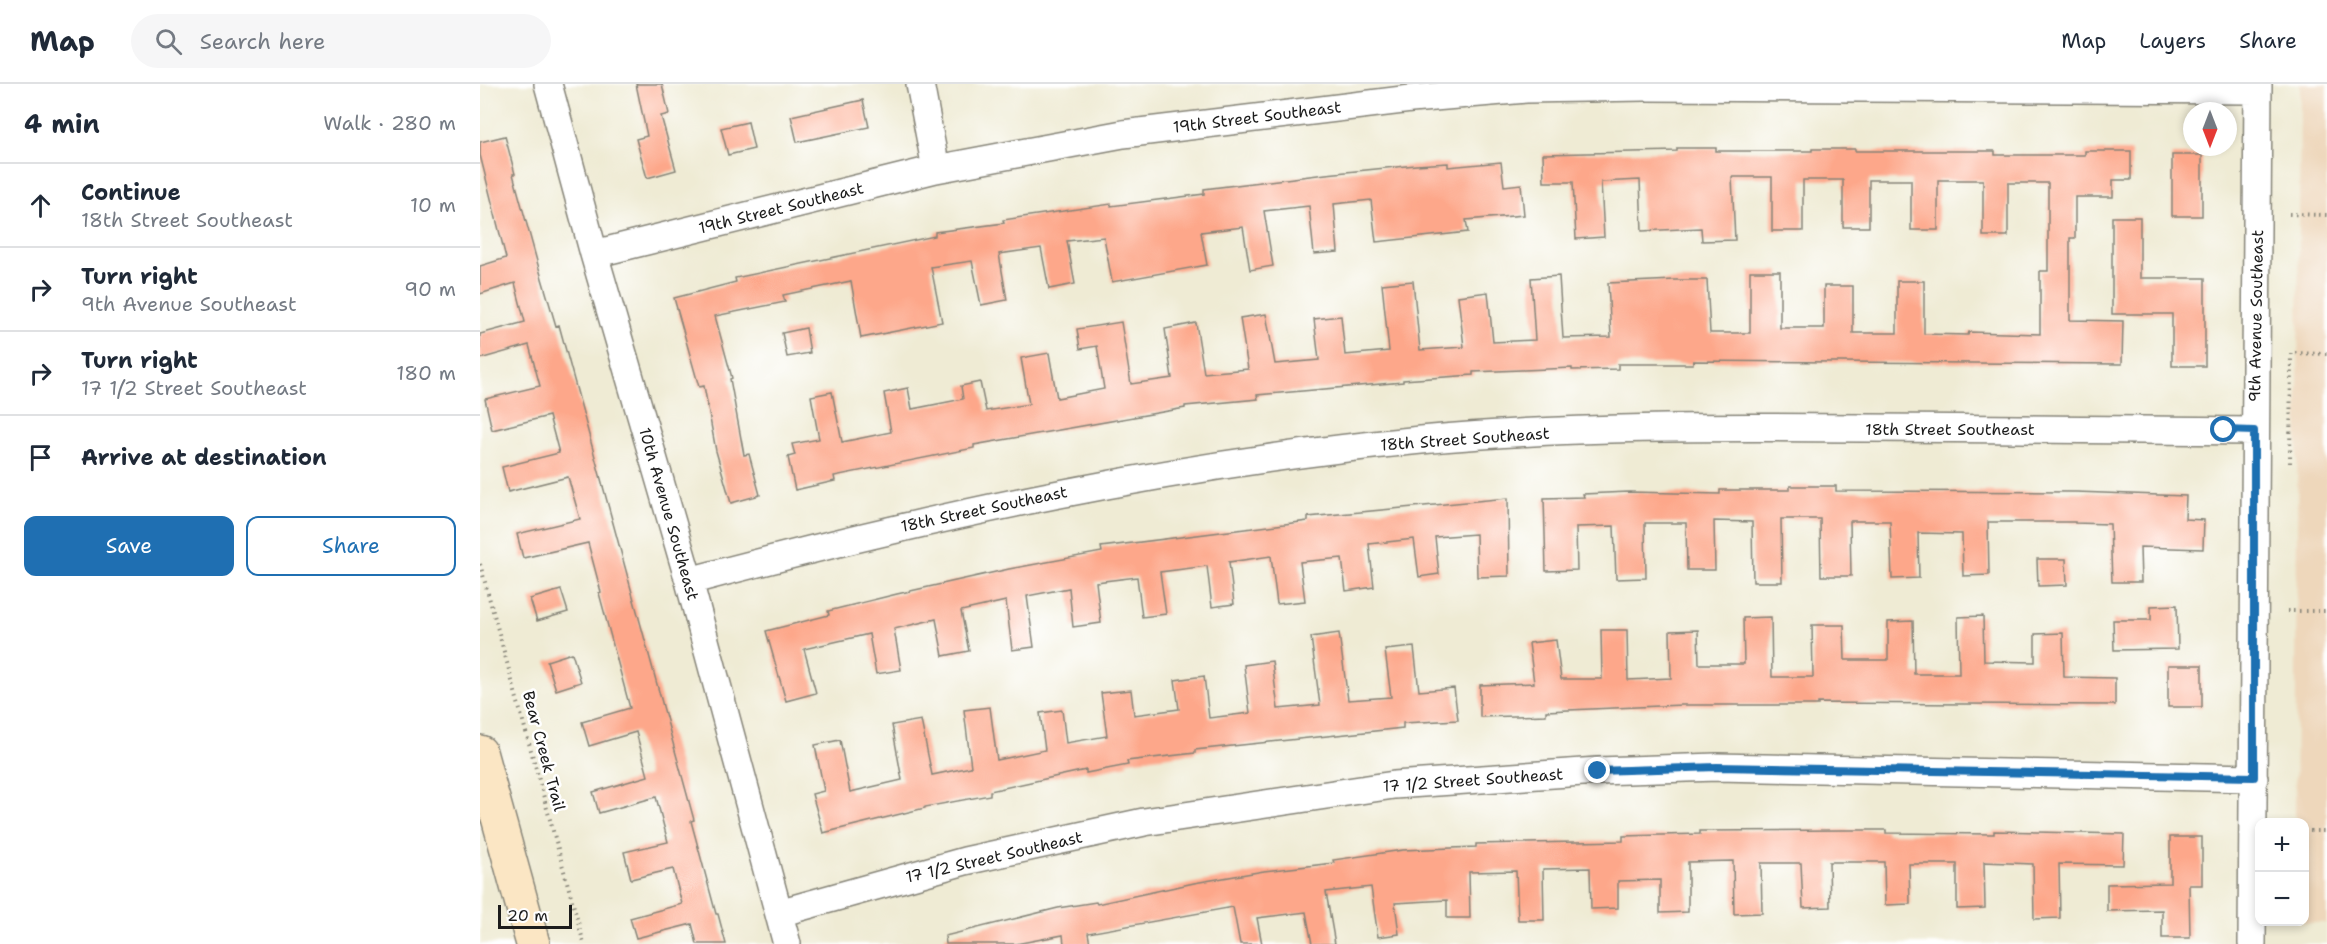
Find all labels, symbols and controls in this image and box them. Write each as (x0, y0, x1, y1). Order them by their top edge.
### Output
search box (131, 14, 551, 68)
text: Map (30, 22, 95, 60)
icon: search (152, 25, 185, 58)
text: Search here (200, 27, 325, 56)
text: Map (2061, 27, 2106, 55)
text: Layers (2139, 27, 2206, 55)
text: Share (2239, 27, 2297, 55)
street label: 19th Street Southeast (1172, 96, 1342, 138)
north arrow (2183, 102, 2237, 156)
text: 4 min (24, 106, 100, 141)
text: Walk · 280 m (323, 110, 456, 136)
street label: 19th Street Southeast (696, 177, 866, 239)
text: Continue (81, 178, 181, 207)
icon: ahead (24, 189, 57, 222)
text: 10 m (410, 192, 456, 218)
text: 18th Street Southeast (81, 207, 293, 233)
street label: 9th Avenue Southeast (2244, 230, 2268, 402)
text: Turn right (81, 262, 198, 291)
icon: right (24, 273, 57, 306)
text: 90 m (404, 276, 456, 302)
text: 9th Avenue Southeast (81, 291, 297, 317)
text: Turn right (81, 346, 198, 375)
icon: right (24, 357, 57, 390)
text: 180 m (396, 360, 456, 386)
text: 17 1/2 Street Southeast (81, 375, 307, 401)
route start (2210, 416, 2236, 442)
street label: 18th Street Southeast (1865, 419, 2035, 440)
street label: 18th Street Southeast (1380, 423, 1550, 455)
street label: 10th Avenue Southeast (634, 425, 704, 603)
icon: arrive (24, 441, 57, 474)
text: Arrive at destination (81, 443, 327, 472)
street label: 18th Street Southeast (899, 481, 1069, 537)
button: Save (24, 516, 234, 576)
button: Share (246, 516, 456, 576)
street label: Bear Creek Trail (518, 689, 570, 814)
route end (1584, 757, 1610, 783)
street label: 17 1/2 Street Southeast (1382, 763, 1564, 797)
map controls (2255, 818, 2309, 926)
button: + (2255, 818, 2309, 872)
street label: 17 1/2 Street Southeast (904, 826, 1084, 888)
button: − (2255, 872, 2309, 926)
scale bar (498, 902, 572, 930)
text: 20 m (507, 905, 548, 926)

